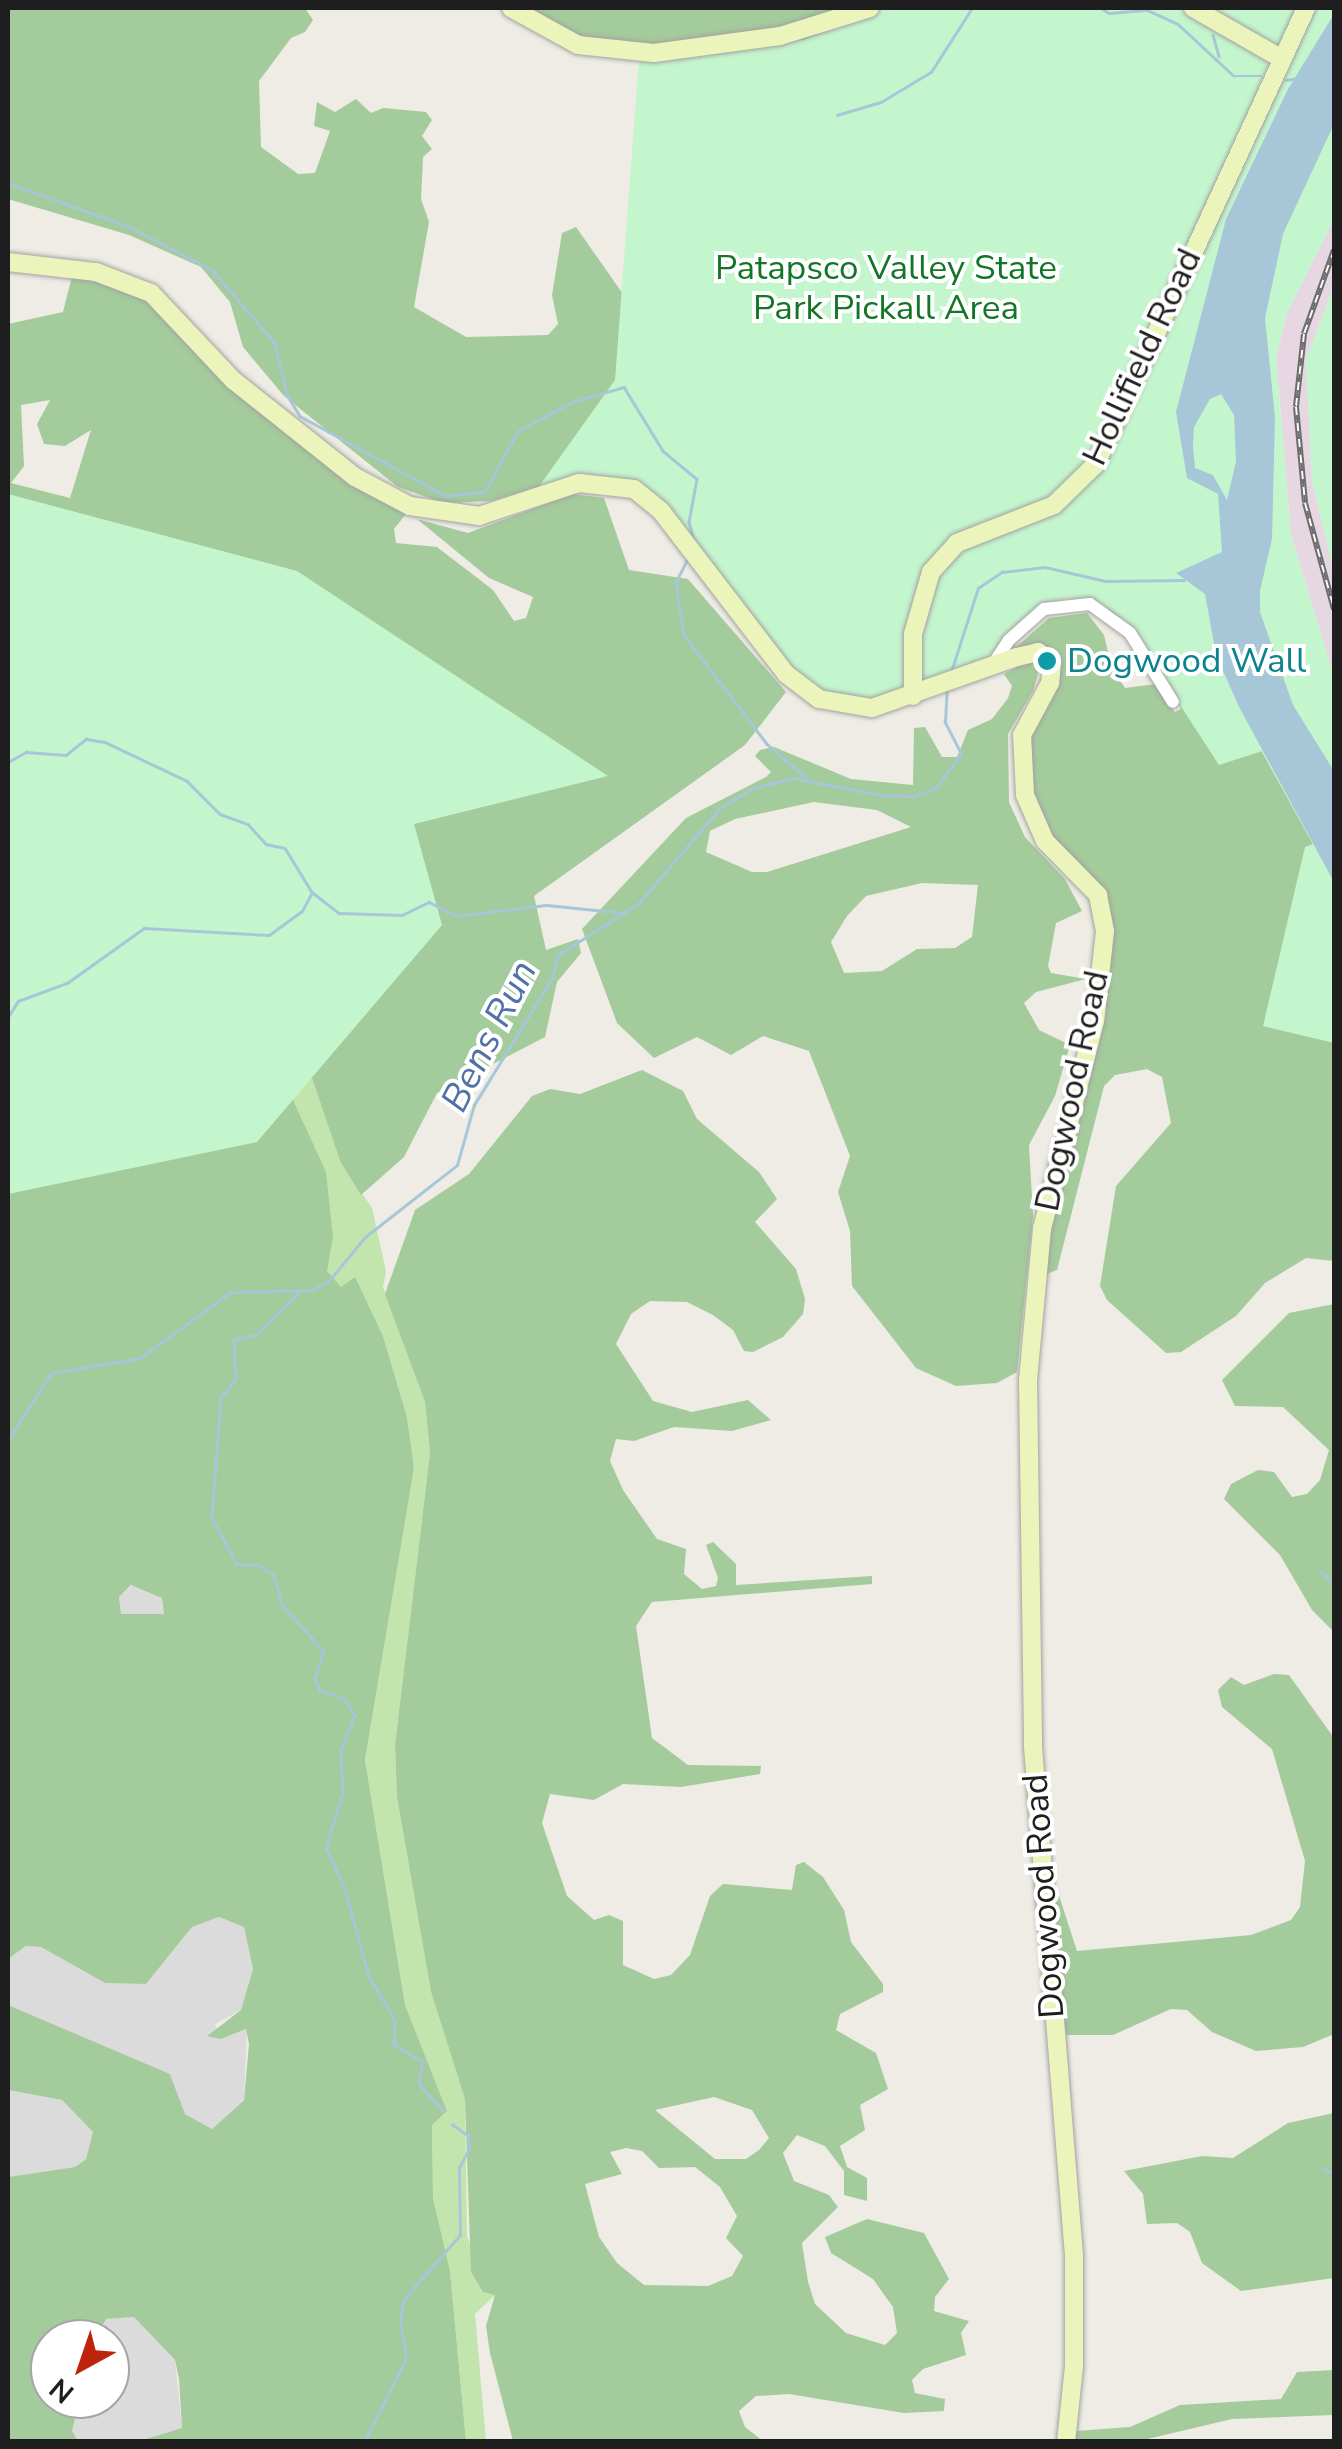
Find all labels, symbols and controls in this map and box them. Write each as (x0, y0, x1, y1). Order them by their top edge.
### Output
street label: Hollifield Road (1073, 242, 1211, 472)
park label: Patapsco Valley State Park Pickall Area (715, 247, 1057, 329)
place label: Dogwood Wall (1067, 640, 1306, 682)
marker: Dogwood Wall (1036, 650, 1058, 672)
water label: Bens Run (431, 953, 547, 1119)
street label: Dogwood Road (1026, 967, 1118, 1215)
street label: Dogwood Road (1015, 1772, 1073, 2020)
north arrow (30, 2319, 130, 2419)
text: N (42, 2369, 82, 2412)

